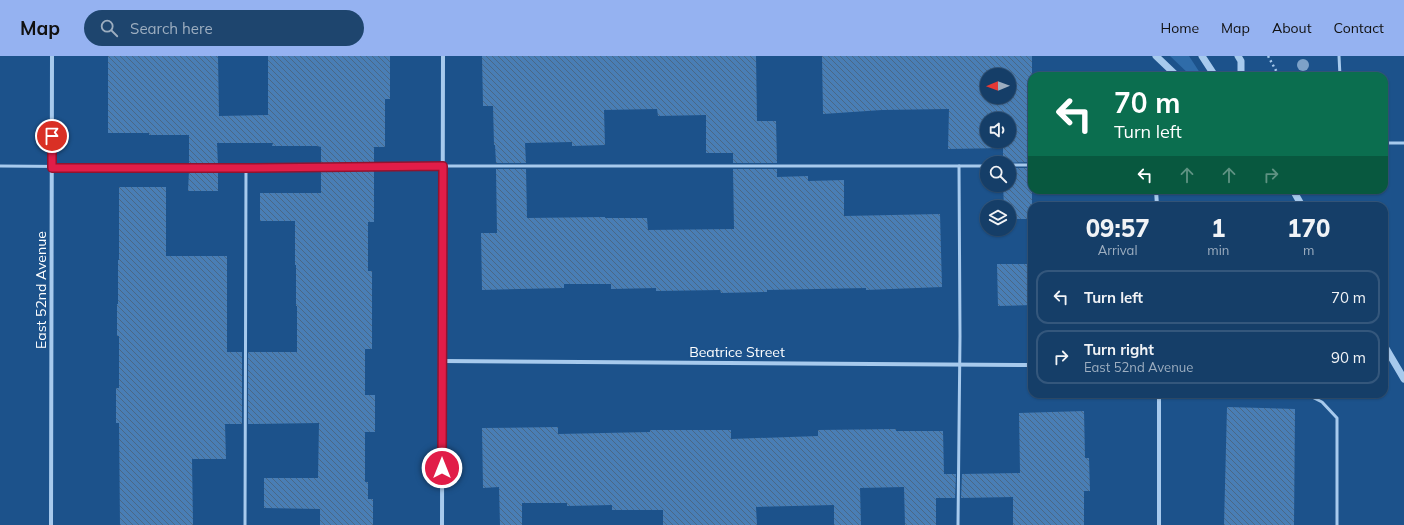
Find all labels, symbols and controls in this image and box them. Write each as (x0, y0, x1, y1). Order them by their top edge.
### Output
search box (84, 10, 364, 46)
text: Map (20, 16, 60, 40)
icon: search (98, 17, 120, 39)
text: Search here (130, 19, 213, 38)
text: Home (1160, 19, 1199, 37)
text: Map (1221, 19, 1250, 37)
text: About (1272, 19, 1312, 37)
text: Contact (1334, 19, 1384, 37)
north arrow (980, 68, 1016, 104)
map controls (980, 68, 1016, 236)
text: 70 m (1114, 85, 1180, 120)
icon: left (1048, 88, 1100, 140)
button: sound (980, 112, 1016, 148)
pin (35, 119, 69, 153)
text: Turn left (1114, 120, 1182, 143)
icon: arrive (41, 125, 63, 147)
button: search (980, 156, 1016, 192)
icon: left (1134, 164, 1156, 186)
icon: ahead (1176, 164, 1198, 186)
icon: ahead (1218, 164, 1240, 186)
icon: right (1260, 164, 1282, 186)
button: layers (980, 200, 1016, 236)
text: 09:57 (1086, 213, 1150, 243)
text: 1 (1211, 213, 1226, 243)
text: 170 (1287, 213, 1330, 243)
street label: East 52nd Avenue (32, 231, 50, 349)
text: Arrival (1098, 242, 1138, 258)
text: min (1207, 242, 1229, 258)
text: m (1303, 242, 1314, 258)
icon: left (1050, 286, 1072, 308)
text: Turn left (1084, 288, 1143, 307)
text: 70 m (1331, 288, 1366, 307)
text: Turn right (1084, 340, 1154, 359)
street label: Beatrice Street (689, 343, 785, 361)
icon: right (1050, 346, 1072, 368)
text: 90 m (1331, 348, 1366, 367)
text: East 52nd Avenue (1084, 359, 1193, 375)
position arrow (421, 447, 463, 489)

